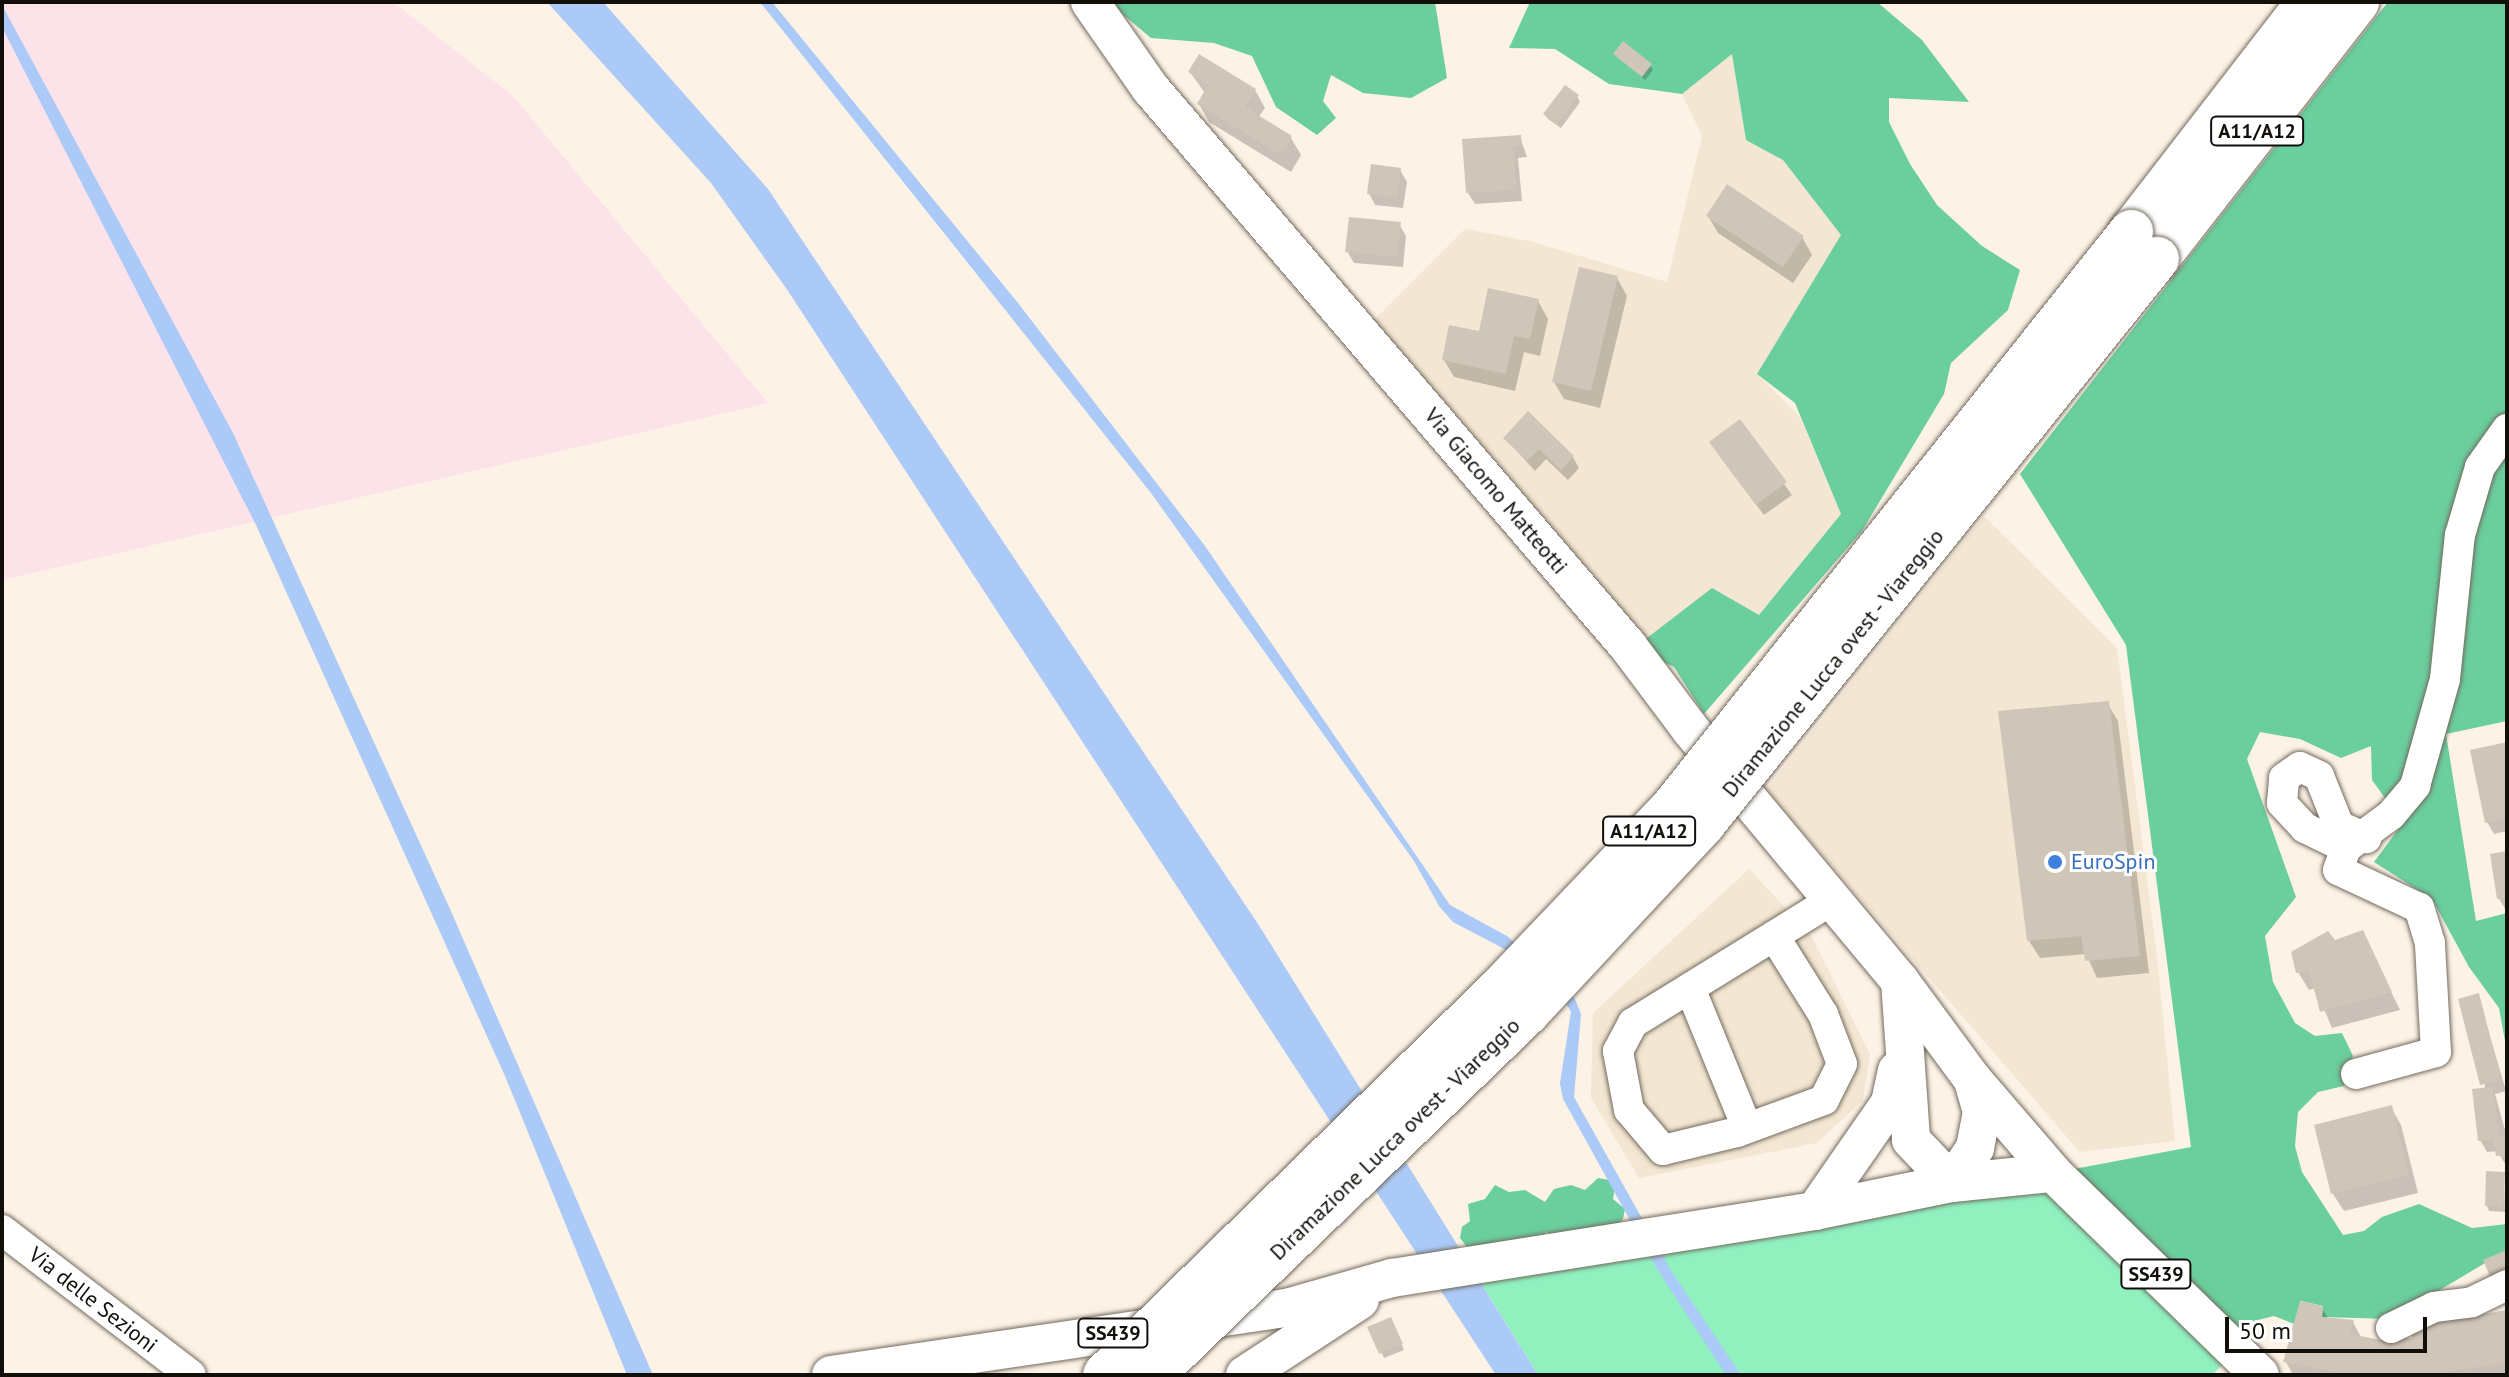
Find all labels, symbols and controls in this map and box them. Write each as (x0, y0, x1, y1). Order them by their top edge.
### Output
road number: A11/A12 (2209, 115, 2305, 147)
street label: Via Giacomo Matteotti (1419, 403, 1573, 579)
street label: Diramazione Lucca ovest - Viareggio (1715, 522, 1951, 804)
road number: A11/A12 (1601, 815, 1697, 847)
place label: EuroSpin (2071, 849, 2155, 875)
marker: EuroSpin (2046, 853, 2064, 871)
street label: Diramazione Lucca ovest - Viareggio (1263, 1011, 1527, 1267)
street label: Via delle Sezioni (23, 1242, 163, 1358)
road number: SS439 (2120, 1258, 2192, 1290)
scale bar (2229, 1301, 2431, 1351)
text: 50 m (2239, 1315, 2291, 1346)
road number: SS439 (1077, 1317, 1149, 1349)

